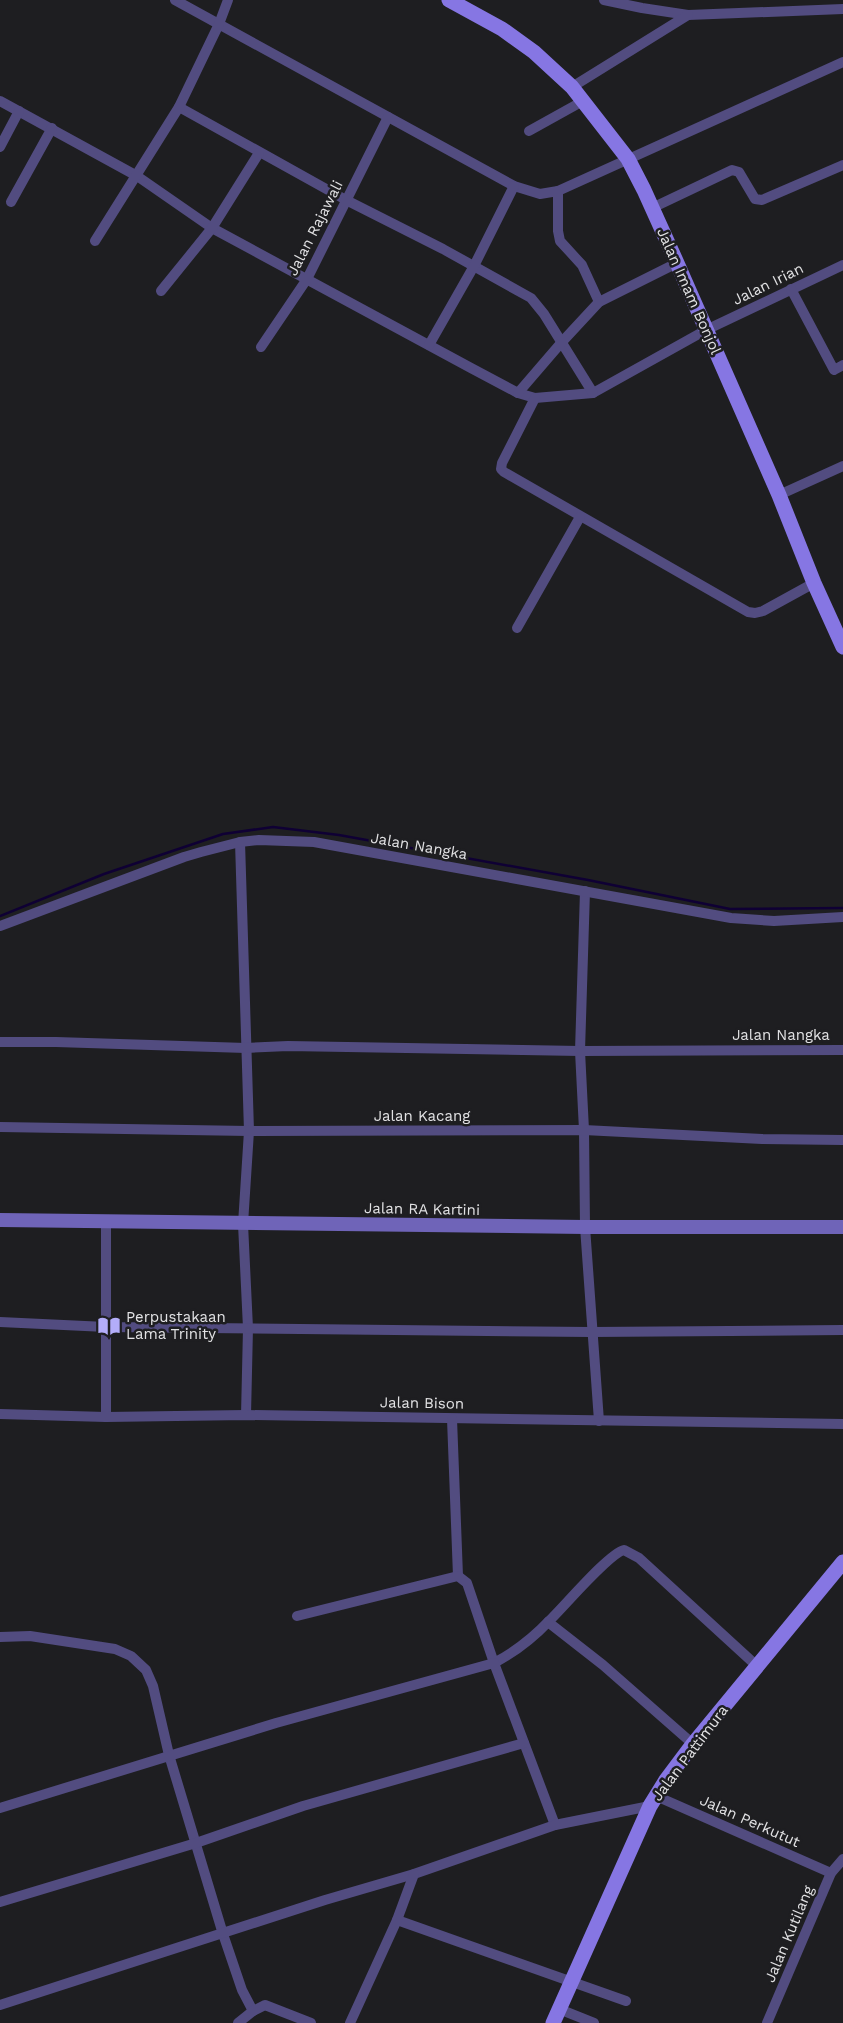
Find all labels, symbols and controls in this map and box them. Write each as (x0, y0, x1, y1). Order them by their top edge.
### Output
street label: Jalan Rajawali (283, 177, 347, 279)
street label: Jalan Imam Bonjol (653, 225, 725, 357)
street label: Jalan Irian (730, 259, 806, 309)
street label: Jalan Nangka (369, 829, 469, 863)
street label: Jalan Nangka (732, 1026, 830, 1044)
street label: Jalan Kacang (374, 1107, 470, 1125)
street label: Jalan RA Kartini (364, 1199, 480, 1219)
place label: Perpustakaan Lama Trinity (126, 1308, 226, 1343)
library icon: Perpustakaan Lama Trinity (96, 1313, 122, 1339)
street label: Jalan Bison (380, 1393, 464, 1413)
street label: Jalan Pattimura (648, 1701, 732, 1804)
street label: Jalan Perkutut (697, 1791, 803, 1851)
street label: Jalan Kutilang (760, 1883, 818, 1985)

